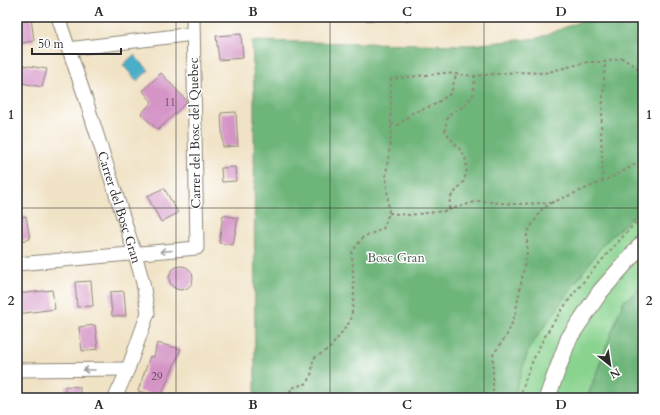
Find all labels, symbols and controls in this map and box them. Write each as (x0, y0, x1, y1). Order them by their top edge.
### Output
text: A (94, 3, 104, 21)
text: B (248, 3, 258, 21)
text: C (402, 3, 412, 21)
text: D (555, 3, 567, 21)
scale bar (32, 30, 121, 56)
text: 50 m (38, 36, 65, 52)
street label: Carrer del Bosc del Quebec (185, 57, 205, 209)
house number: 11 (164, 95, 176, 110)
text: 1 (8, 106, 14, 124)
text: 1 (646, 106, 652, 124)
street label: Carrer del Bosc Gran (93, 149, 145, 266)
one-way arrow (160, 247, 173, 254)
park label: Bosc Gran (367, 249, 425, 267)
text: 2 (8, 292, 15, 310)
text: 2 (646, 292, 653, 310)
north arrow (590, 345, 630, 385)
text: N (606, 364, 623, 382)
one-way arrow (83, 366, 96, 374)
house number: 29 (151, 369, 163, 384)
text: A (94, 396, 104, 414)
text: B (248, 396, 258, 414)
text: C (402, 396, 412, 414)
text: D (555, 396, 567, 414)

